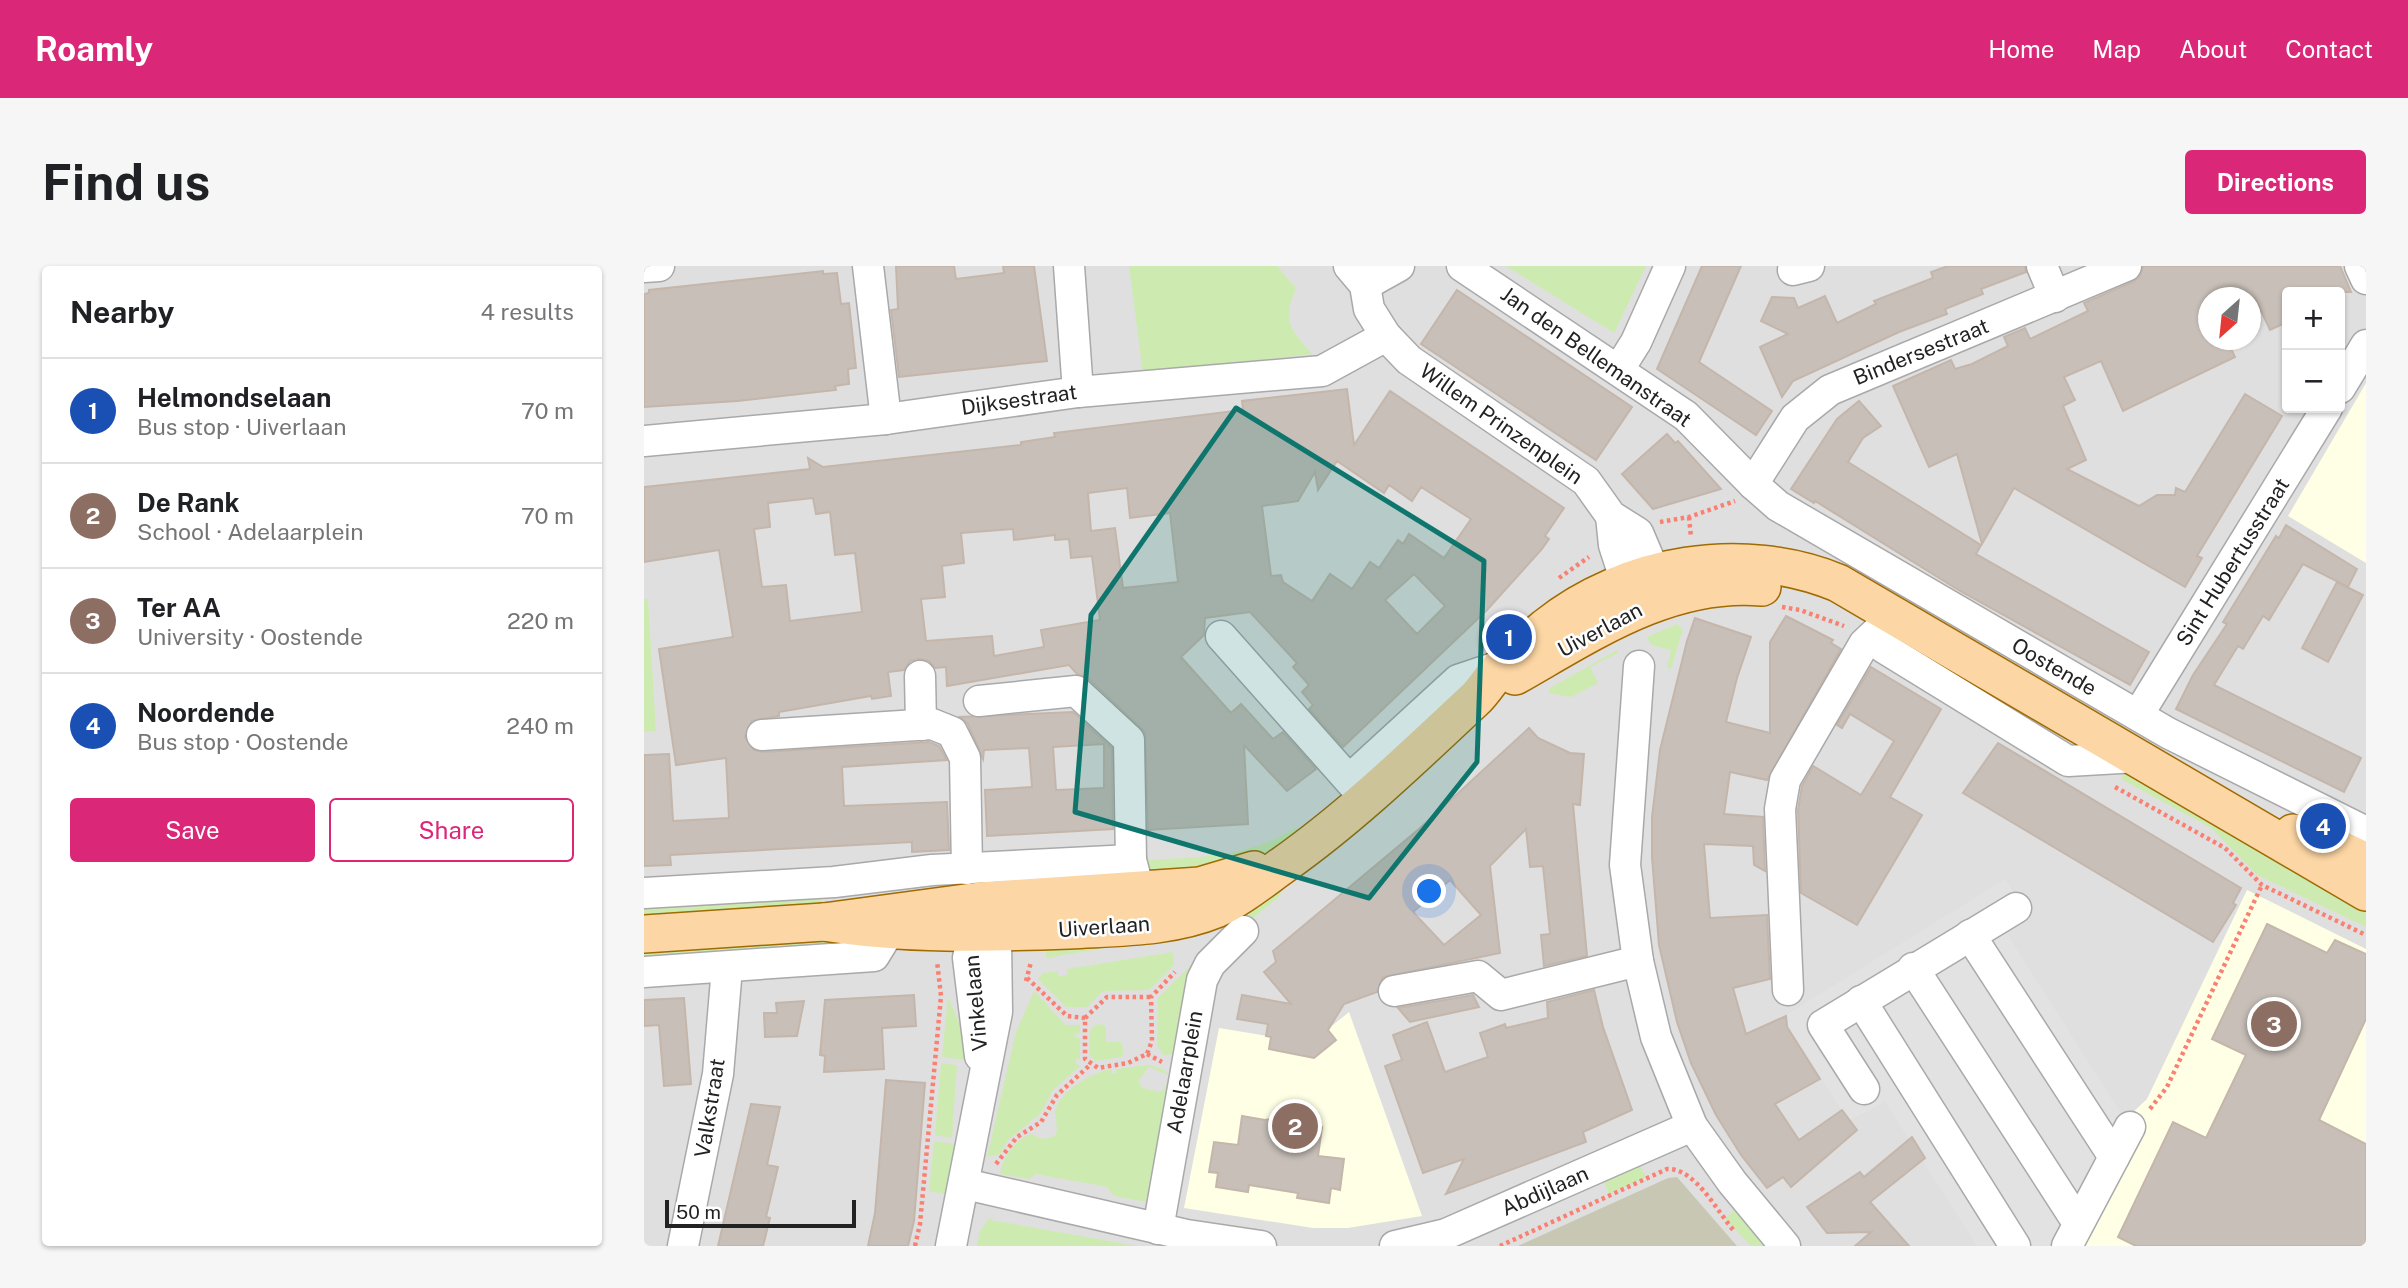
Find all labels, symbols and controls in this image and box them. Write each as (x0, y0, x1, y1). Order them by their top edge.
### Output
text: Roamly (35, 30, 153, 68)
text: Home (1988, 35, 2054, 63)
text: Map (2092, 35, 2141, 63)
text: About (2179, 35, 2247, 63)
text: Contact (2285, 35, 2373, 63)
button: Directions (2185, 150, 2366, 214)
text: Find us (42, 153, 210, 211)
street label: Jan den Bellemanstraat (1496, 281, 1697, 432)
north arrow (2198, 287, 2261, 350)
map controls (2282, 287, 2345, 413)
button: + (2282, 287, 2345, 350)
text: Nearby (70, 294, 174, 330)
text: 4 results (480, 298, 574, 325)
street label: Bindersestraat (1849, 313, 1992, 390)
button: − (2282, 350, 2345, 413)
street label: Willem Prinzenplein (1415, 358, 1588, 489)
street label: Dijksestraat (959, 379, 1078, 420)
text: Helmondselaan (137, 382, 331, 413)
text: 1 (88, 397, 98, 424)
text: 70 m (521, 397, 574, 424)
text: Bus stop · Uiverlaan (137, 413, 347, 440)
street label: Sint Hubertusstraat (2171, 473, 2294, 650)
text: De Rank (137, 487, 240, 518)
text: 2 (86, 502, 100, 529)
text: 70 m (521, 502, 574, 529)
text: School · Adelaarplein (137, 518, 364, 545)
text: Ter AA (137, 592, 221, 623)
street label: Uiverlaan (1553, 597, 1646, 662)
text: 3 (85, 607, 101, 634)
text: 220 m (507, 607, 574, 634)
pin: 1 (1486, 611, 1532, 663)
text: University · Oostende (137, 623, 363, 650)
street label: Oostende (2007, 632, 2101, 701)
text: Noordende (137, 697, 275, 728)
text: 4 (85, 712, 101, 739)
text: 240 m (506, 712, 574, 739)
text: Bus stop · Oostende (137, 728, 349, 755)
button: Save (70, 798, 315, 862)
button: Share (329, 798, 574, 862)
pin: 4 (2300, 800, 2346, 852)
your location (1412, 874, 1446, 908)
street label: Uiverlaan (1057, 911, 1151, 942)
street label: Vinkelaan (959, 954, 992, 1052)
pin: 3 (2251, 998, 2297, 1050)
street label: Adelaarplein (1161, 1008, 1208, 1135)
street label: Valkstraat (689, 1057, 730, 1159)
pin: 2 (1272, 1100, 1318, 1152)
street label: Abdijlaan (1497, 1160, 1592, 1221)
scale bar (665, 1197, 856, 1229)
text: 50 m (676, 1201, 721, 1223)

